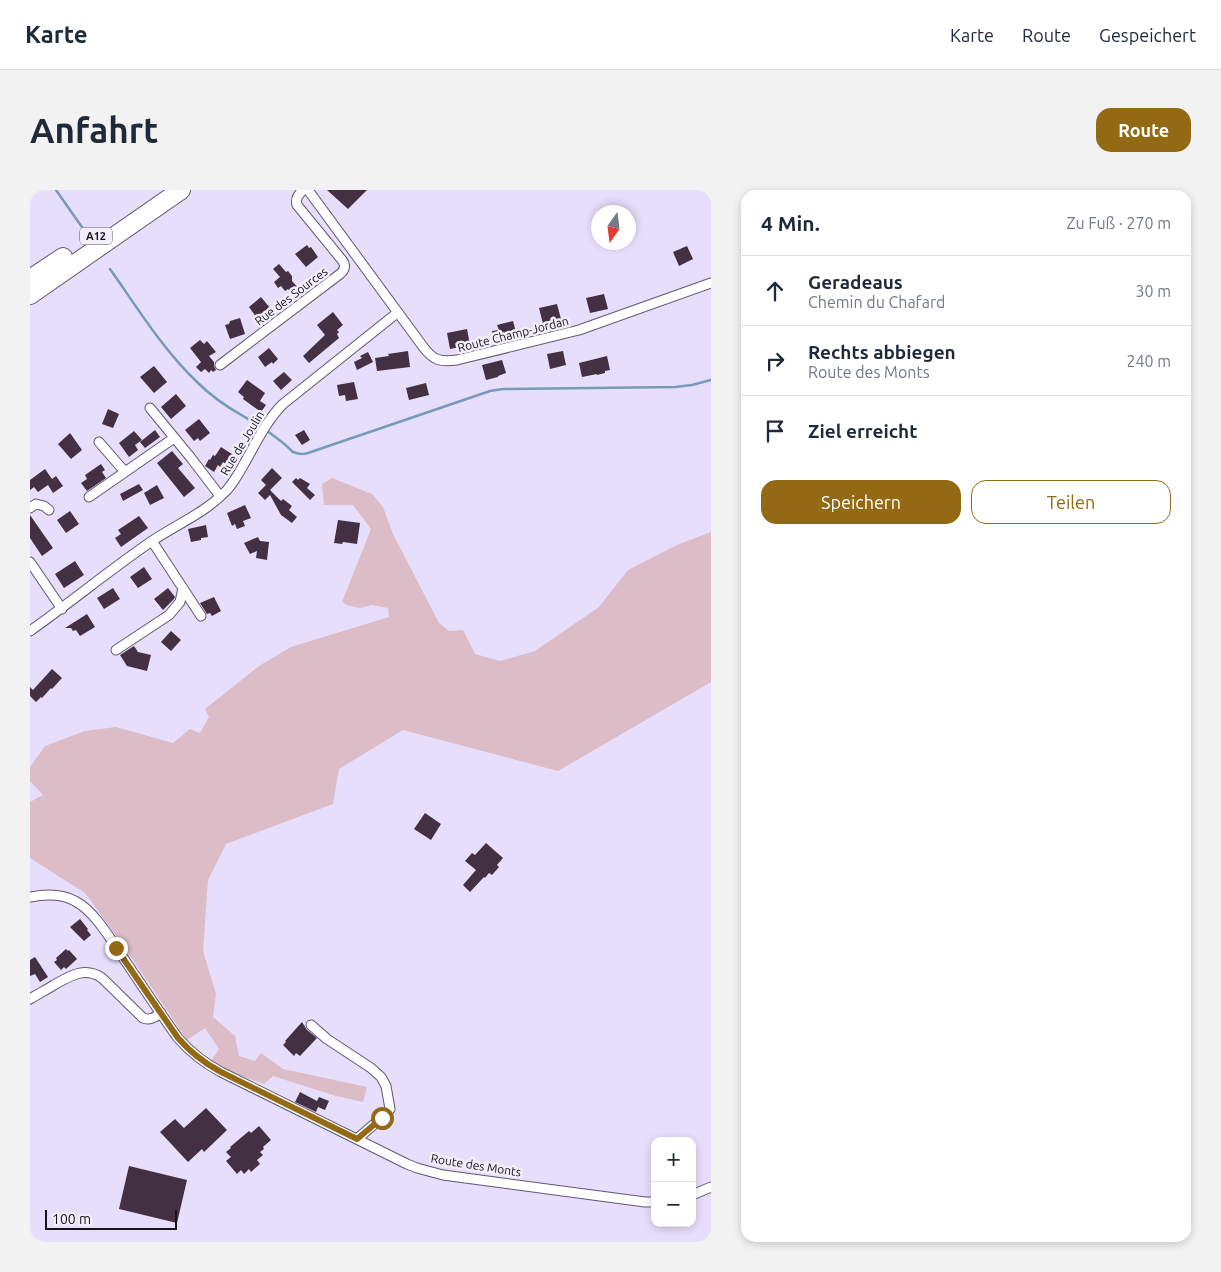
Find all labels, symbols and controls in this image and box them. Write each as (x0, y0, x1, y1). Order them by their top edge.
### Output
text: Karte (25, 21, 87, 48)
text: Karte (950, 25, 994, 45)
text: Route (1022, 25, 1071, 45)
text: Gespeichert (1099, 25, 1196, 45)
button: Route (1096, 108, 1191, 152)
text: Anfahrt (30, 110, 158, 150)
north arrow (591, 205, 636, 250)
text: 4 Min. (761, 211, 820, 235)
text: Zu Fuß · 270 m (1066, 214, 1171, 232)
road number: A12 (80, 227, 112, 244)
street label: Rue des Sources (252, 265, 330, 327)
text: Geradeaus (808, 271, 903, 293)
icon: ahead (761, 277, 789, 305)
text: 30 m (1135, 282, 1171, 300)
text: Chemin du Chafard (808, 293, 945, 311)
street label: Route Champ-Jordan (456, 314, 570, 354)
text: Rechts abbiegen (808, 341, 956, 363)
icon: right (761, 347, 789, 375)
text: 240 m (1126, 352, 1171, 370)
text: Route des Monts (808, 363, 930, 381)
street label: Rue de Joulin (218, 408, 266, 478)
icon: arrive (761, 417, 789, 445)
text: Ziel erreicht (808, 420, 917, 442)
button: Speichern (761, 480, 961, 524)
button: Teilen (971, 480, 1171, 524)
route end (105, 937, 128, 960)
route start (371, 1107, 394, 1130)
map controls (651, 1137, 696, 1227)
button: + (651, 1137, 696, 1182)
street label: Route des Monts (430, 1151, 522, 1179)
button: − (651, 1182, 696, 1227)
scale bar (45, 1207, 178, 1230)
text: 100 m (52, 1211, 91, 1227)

